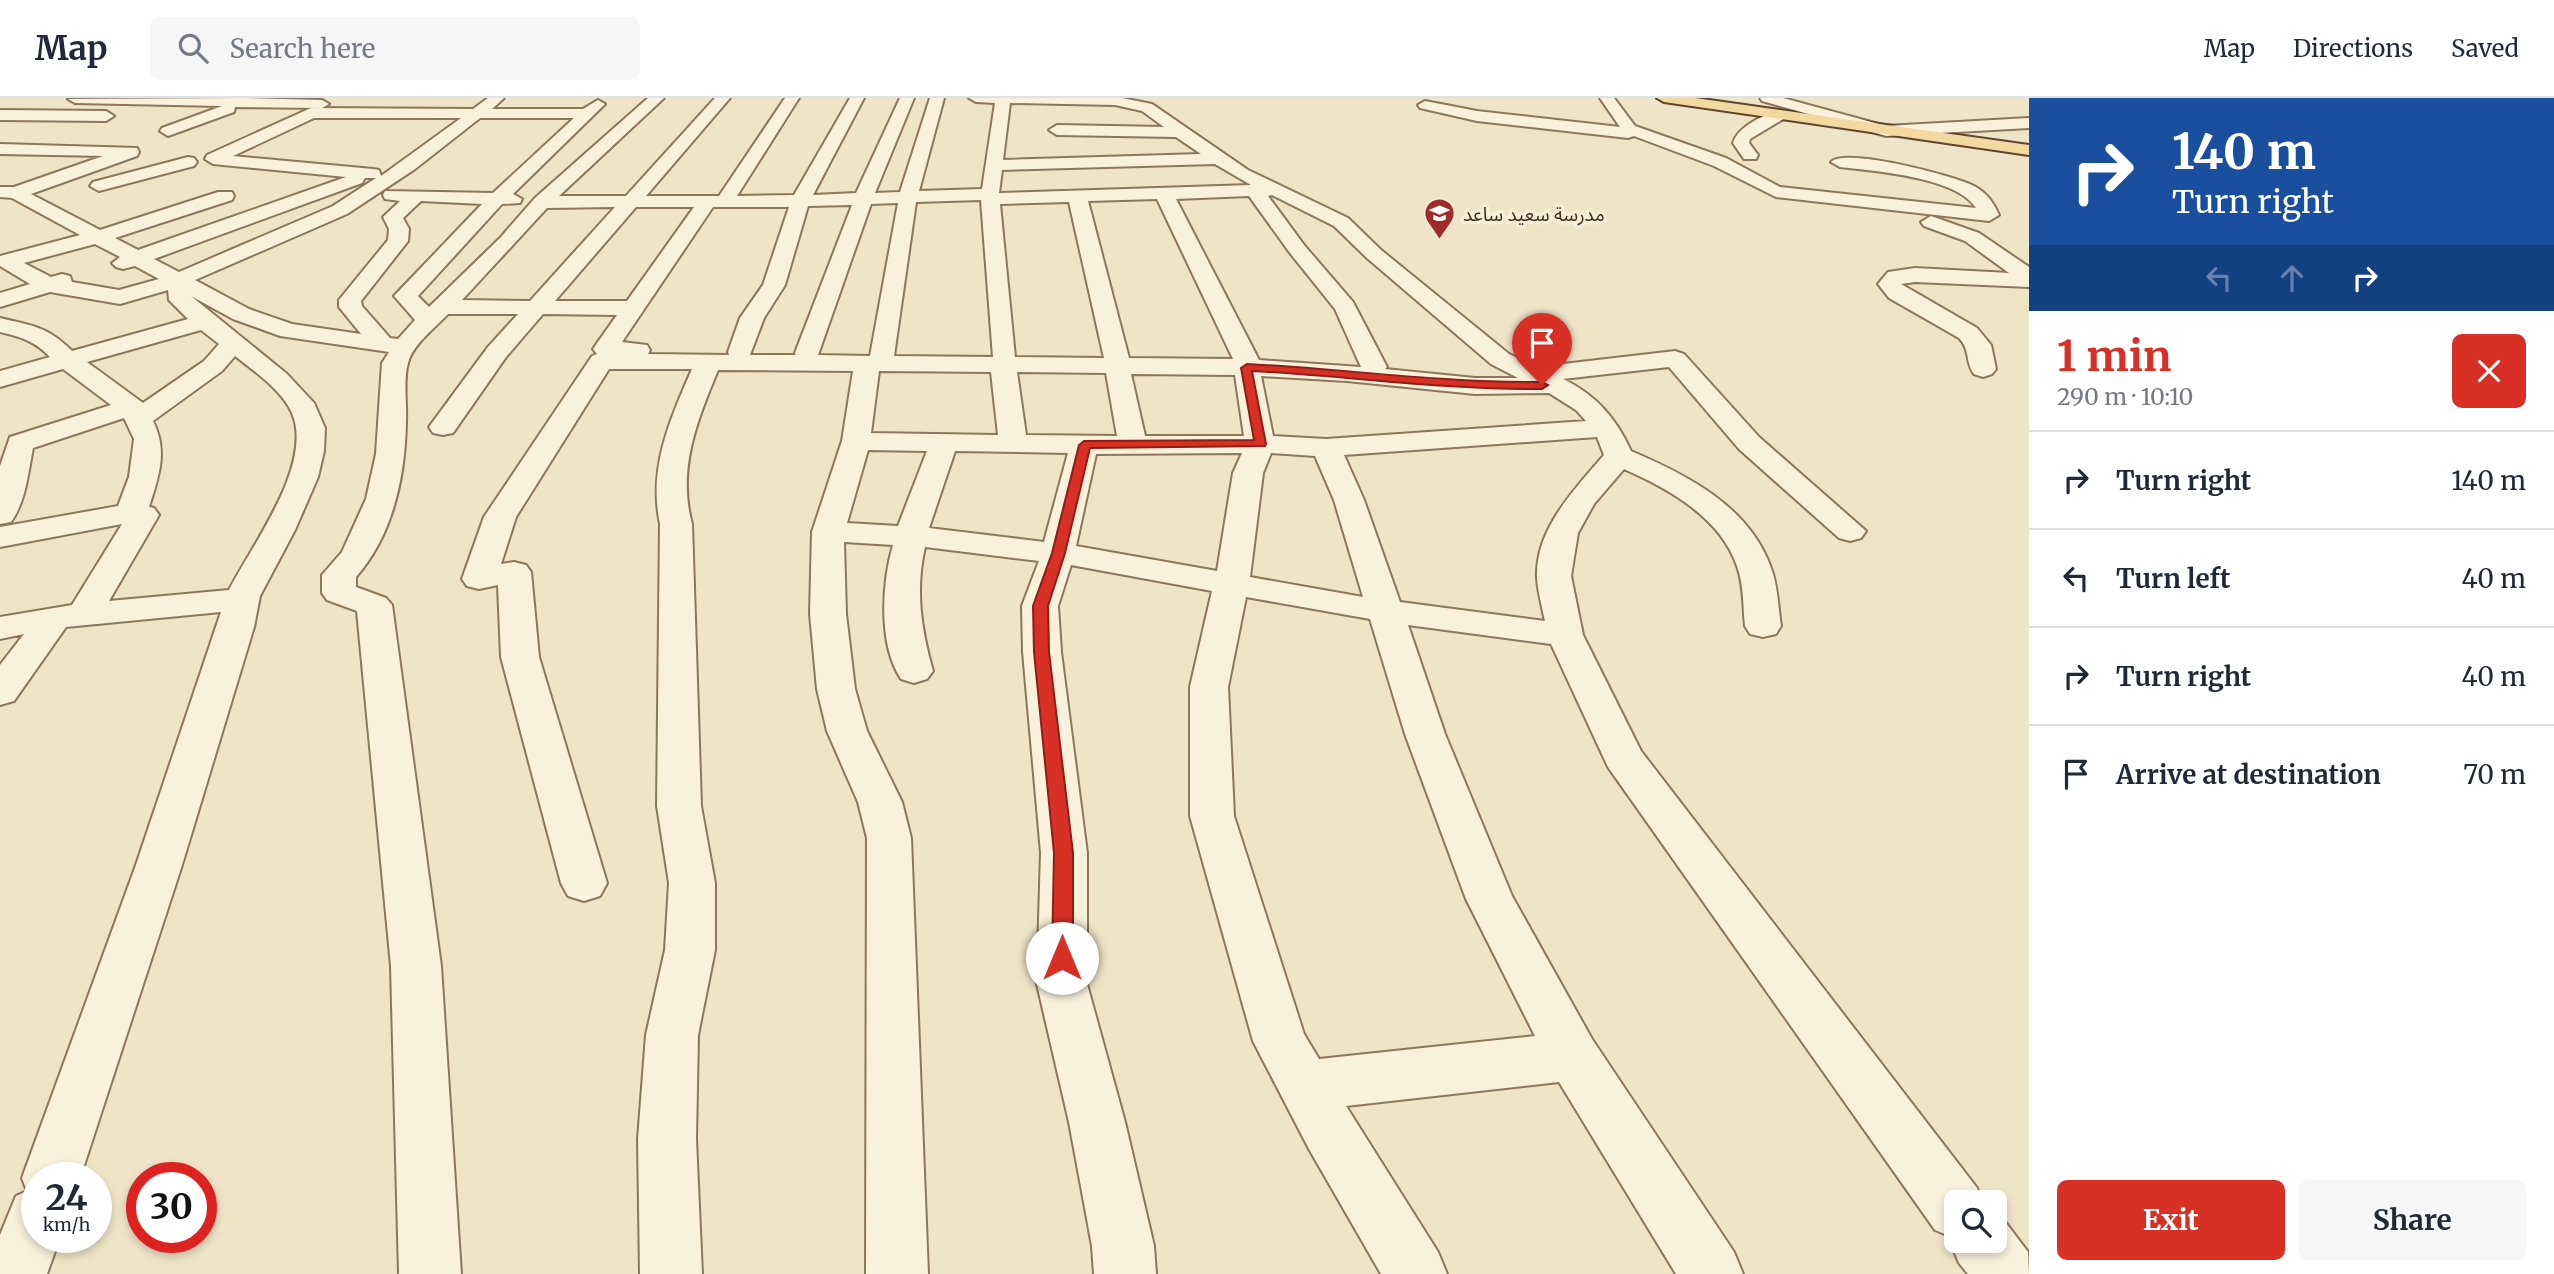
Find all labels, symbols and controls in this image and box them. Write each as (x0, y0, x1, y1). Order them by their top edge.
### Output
search box (150, 17, 640, 80)
text: Map (35, 28, 108, 69)
icon: search (174, 29, 212, 67)
text: Search here (230, 32, 375, 65)
text: Map (2204, 33, 2255, 64)
text: Directions (2293, 33, 2413, 64)
text: Saved (2451, 33, 2519, 64)
text: 140 m (2172, 121, 2316, 182)
icon: right (2057, 126, 2148, 217)
text: Turn right (2172, 182, 2334, 222)
school or university icon: مدرسة سعيد ساعد (1423, 197, 1457, 241)
place label: مدرسة سعيد ساعد (1463, 202, 1605, 226)
icon: left (2200, 259, 2238, 297)
icon: ahead (2273, 259, 2311, 297)
icon: right (2346, 259, 2384, 297)
pin (1512, 313, 1572, 385)
icon: arrive (1523, 324, 1561, 362)
text: 1 min (2057, 330, 2171, 382)
button: close (2452, 334, 2526, 408)
text: 290 m · 10:10 (2057, 382, 2193, 411)
icon: right (2057, 461, 2095, 499)
text: Turn right (2116, 464, 2251, 497)
text: 140 m (2451, 464, 2526, 497)
icon: left (2057, 559, 2095, 597)
text: Turn left (2116, 562, 2230, 595)
text: 40 m (2462, 562, 2526, 595)
icon: right (2057, 657, 2095, 695)
text: Turn right (2116, 660, 2251, 693)
text: 40 m (2462, 660, 2526, 693)
icon: arrive (2057, 755, 2095, 793)
text: Arrive at destination (2116, 758, 2381, 791)
text: 70 m (2463, 758, 2526, 791)
position arrow (1025, 921, 1099, 995)
speed limit sign: 30 (126, 1162, 217, 1253)
text: 24 (45, 1176, 88, 1220)
button: Exit (2057, 1180, 2285, 1260)
button: Share (2299, 1180, 2526, 1260)
map controls (1944, 1190, 2007, 1253)
button: search (1944, 1190, 2007, 1253)
text: km/h (43, 1213, 90, 1236)

